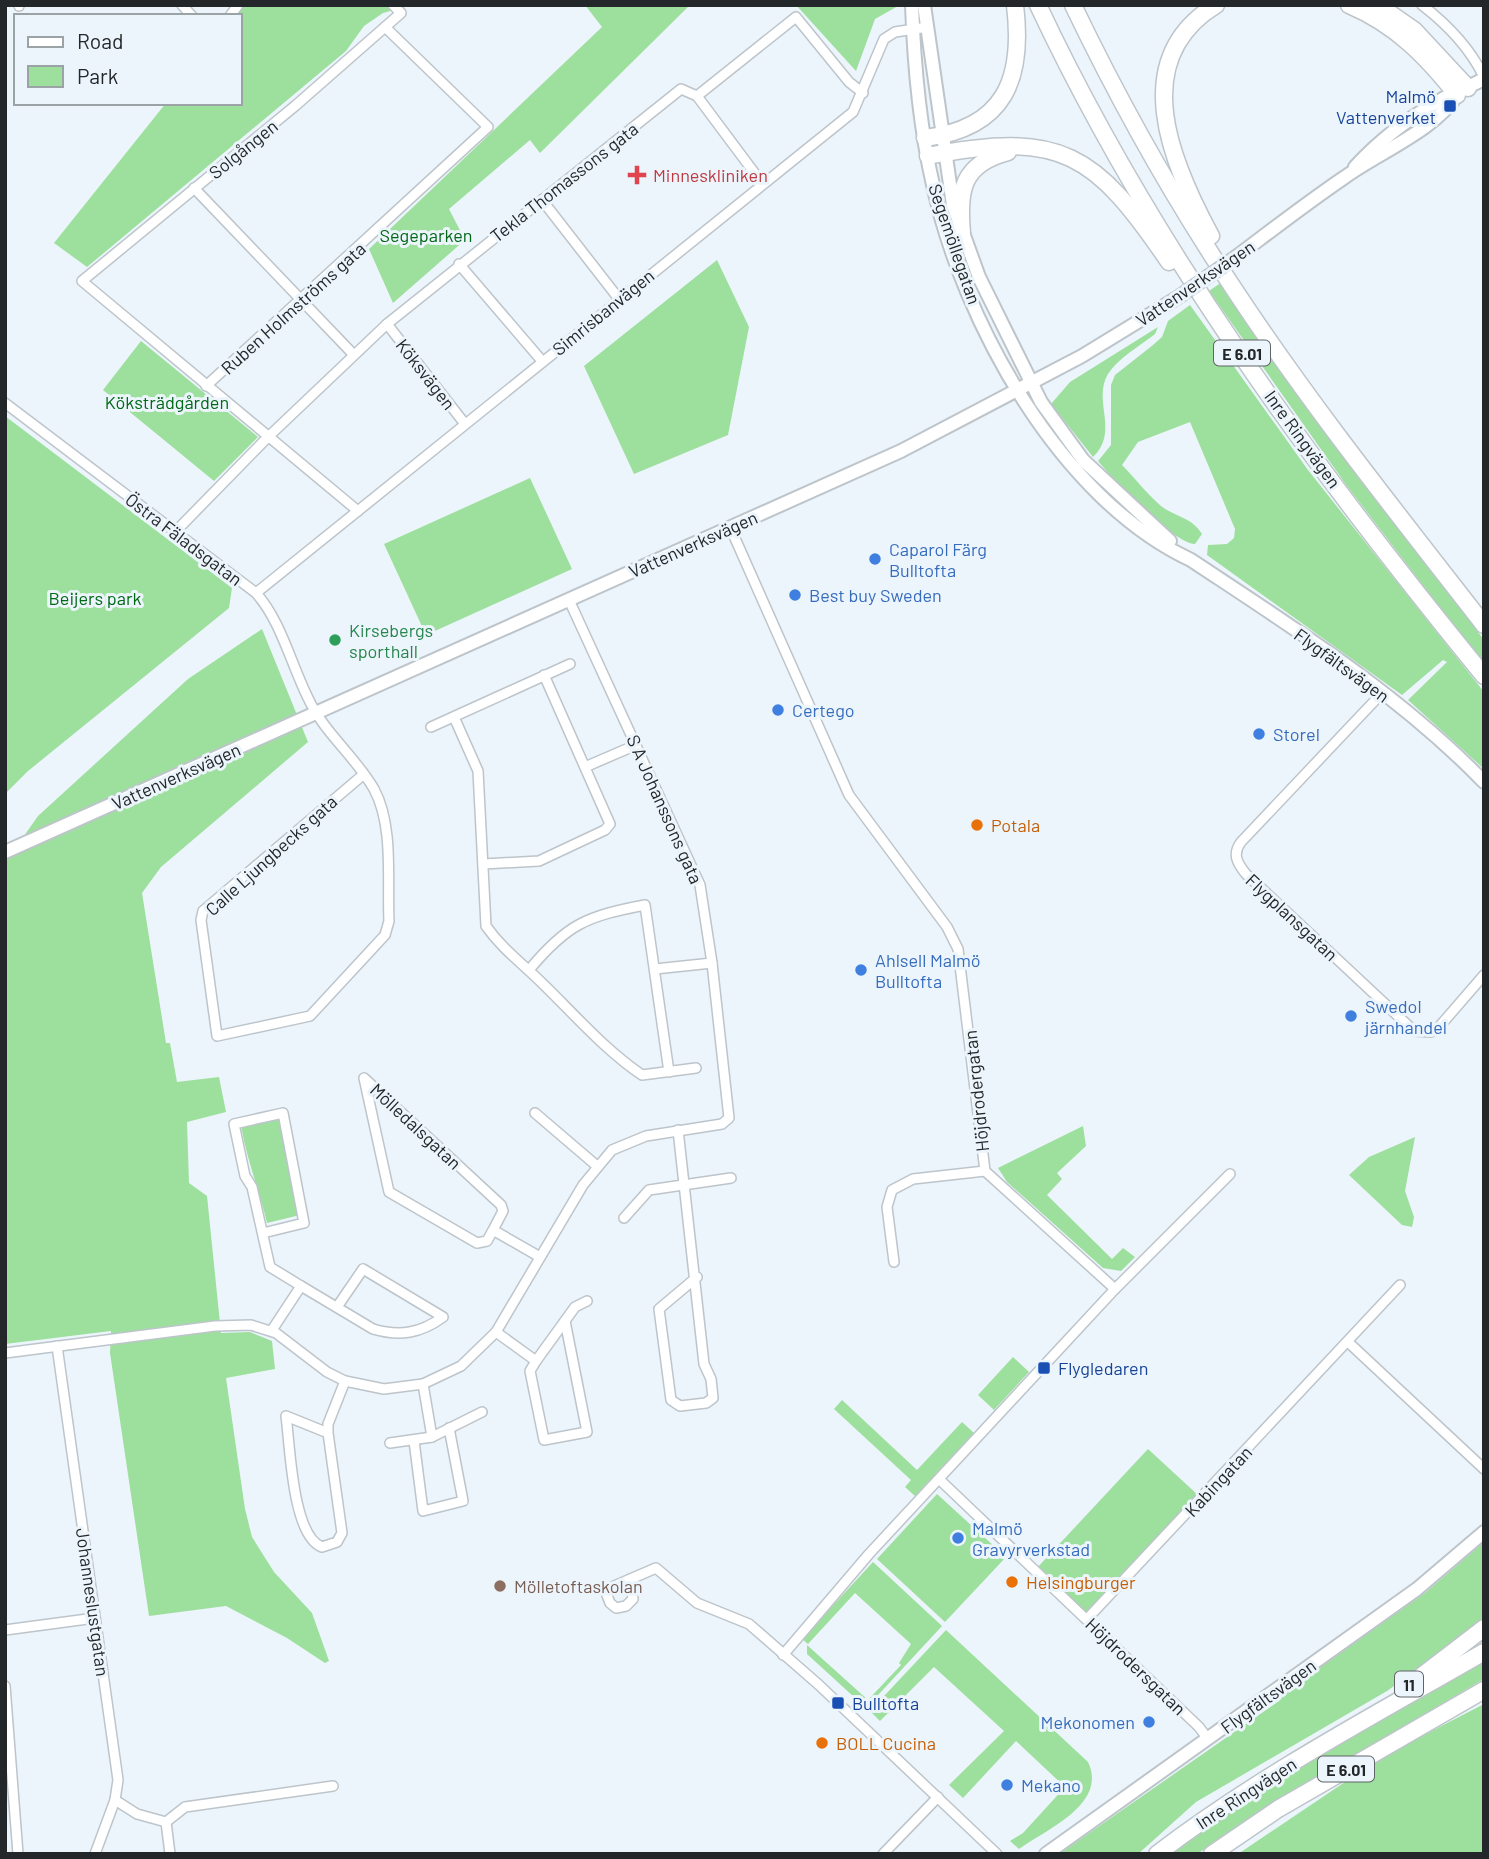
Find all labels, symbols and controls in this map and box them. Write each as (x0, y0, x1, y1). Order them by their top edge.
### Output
legend (14, 14, 242, 105)
text: Road (77, 28, 123, 53)
text: Park (77, 63, 118, 88)
place label: Malmö Vattenverket (1336, 85, 1436, 128)
marker: Malmö Vattenverket (1442, 98, 1458, 114)
street label: Solgången (204, 115, 282, 183)
street label: Tekla Thomassons gata (486, 117, 642, 247)
place label: Minneskliniken (653, 164, 768, 186)
marker: Minneskliniken (627, 165, 647, 185)
street label: Segemöllegatan (924, 181, 986, 307)
park label: Segeparken (380, 224, 473, 246)
street label: Vattenverksvägen (1131, 235, 1259, 331)
street label: Ruben Holmströms gata (216, 237, 370, 379)
street label: Simrisbanvägen (548, 264, 658, 360)
street label: Köksvägen (392, 334, 460, 414)
road number: E 6.01 (1214, 340, 1270, 366)
street label: Inre Ringvägen (1260, 386, 1346, 492)
park label: Köksträdgården (105, 391, 229, 413)
street label: Östra Fäladsgatan (121, 488, 247, 590)
street label: Vattenverksvägen (625, 506, 761, 582)
place label: Caparol Färg Bulltofta (889, 538, 987, 581)
marker: Caparol Färg Bulltofta (867, 551, 883, 567)
place label: Best buy Sweden (809, 584, 942, 606)
park label: Beijers park (49, 587, 141, 609)
marker: Best buy Sweden (787, 587, 803, 603)
place label: Kirsebergs sporthall (349, 619, 433, 662)
street label: Flygfältsvägen (1290, 623, 1394, 707)
marker: Kirsebergs sporthall (327, 632, 343, 648)
place label: Certego (792, 699, 855, 721)
marker: Certego (770, 702, 786, 718)
place label: Storel (1273, 723, 1320, 745)
marker: Storel (1251, 726, 1267, 742)
street label: S A Johanssons gata (622, 731, 708, 887)
street label: Vattenverksvägen (108, 738, 244, 814)
street label: Calle Ljungbecks gata (201, 790, 341, 920)
place label: Potala (991, 814, 1040, 836)
marker: Potala (969, 817, 985, 833)
street label: Flygplansgatan (1241, 869, 1343, 965)
place label: Ahlsell Malmö Bulltofta (875, 949, 981, 992)
marker: Ahlsell Malmö Bulltofta (853, 962, 869, 978)
place label: Swedol järnhandel (1364, 995, 1447, 1038)
marker: Swedol järnhandel (1343, 1008, 1359, 1024)
street label: Höjdrodergatan (959, 1029, 993, 1153)
street label: Mölledalsgatan (366, 1078, 466, 1174)
place label: Flygledaren (1058, 1357, 1148, 1379)
marker: Flygledaren (1036, 1360, 1052, 1376)
street label: Kabingatan (1180, 1441, 1256, 1521)
place label: Malmö Gravyrverkstad (972, 1517, 1090, 1560)
street label: Johanneslustgatan (72, 1526, 114, 1678)
marker: Malmö Gravyrverkstad (950, 1530, 966, 1546)
place label: Helsingburger (1026, 1571, 1136, 1593)
marker: Helsingburger (1004, 1574, 1020, 1590)
place label: Mölletoftaskolan (514, 1575, 643, 1597)
marker: Mölletoftaskolan (492, 1578, 508, 1594)
street label: Höjdrodersgatan (1081, 1613, 1191, 1719)
street label: Flygfältsvägen (1216, 1654, 1320, 1738)
road number: 11 (1395, 1672, 1423, 1696)
place label: Bulltofta (852, 1692, 919, 1714)
marker: Bulltofta (830, 1695, 846, 1711)
place label: Mekonomen (1041, 1711, 1135, 1733)
marker: Mekonomen (1141, 1714, 1157, 1730)
place label: BOLL Cucina (836, 1732, 936, 1754)
marker: BOLL Cucina (814, 1735, 830, 1751)
street label: Inre Ringvägen (1192, 1752, 1300, 1834)
road number: E 6.01 (1318, 1756, 1374, 1782)
place label: Mekano (1021, 1774, 1081, 1796)
marker: Mekano (999, 1777, 1015, 1793)

